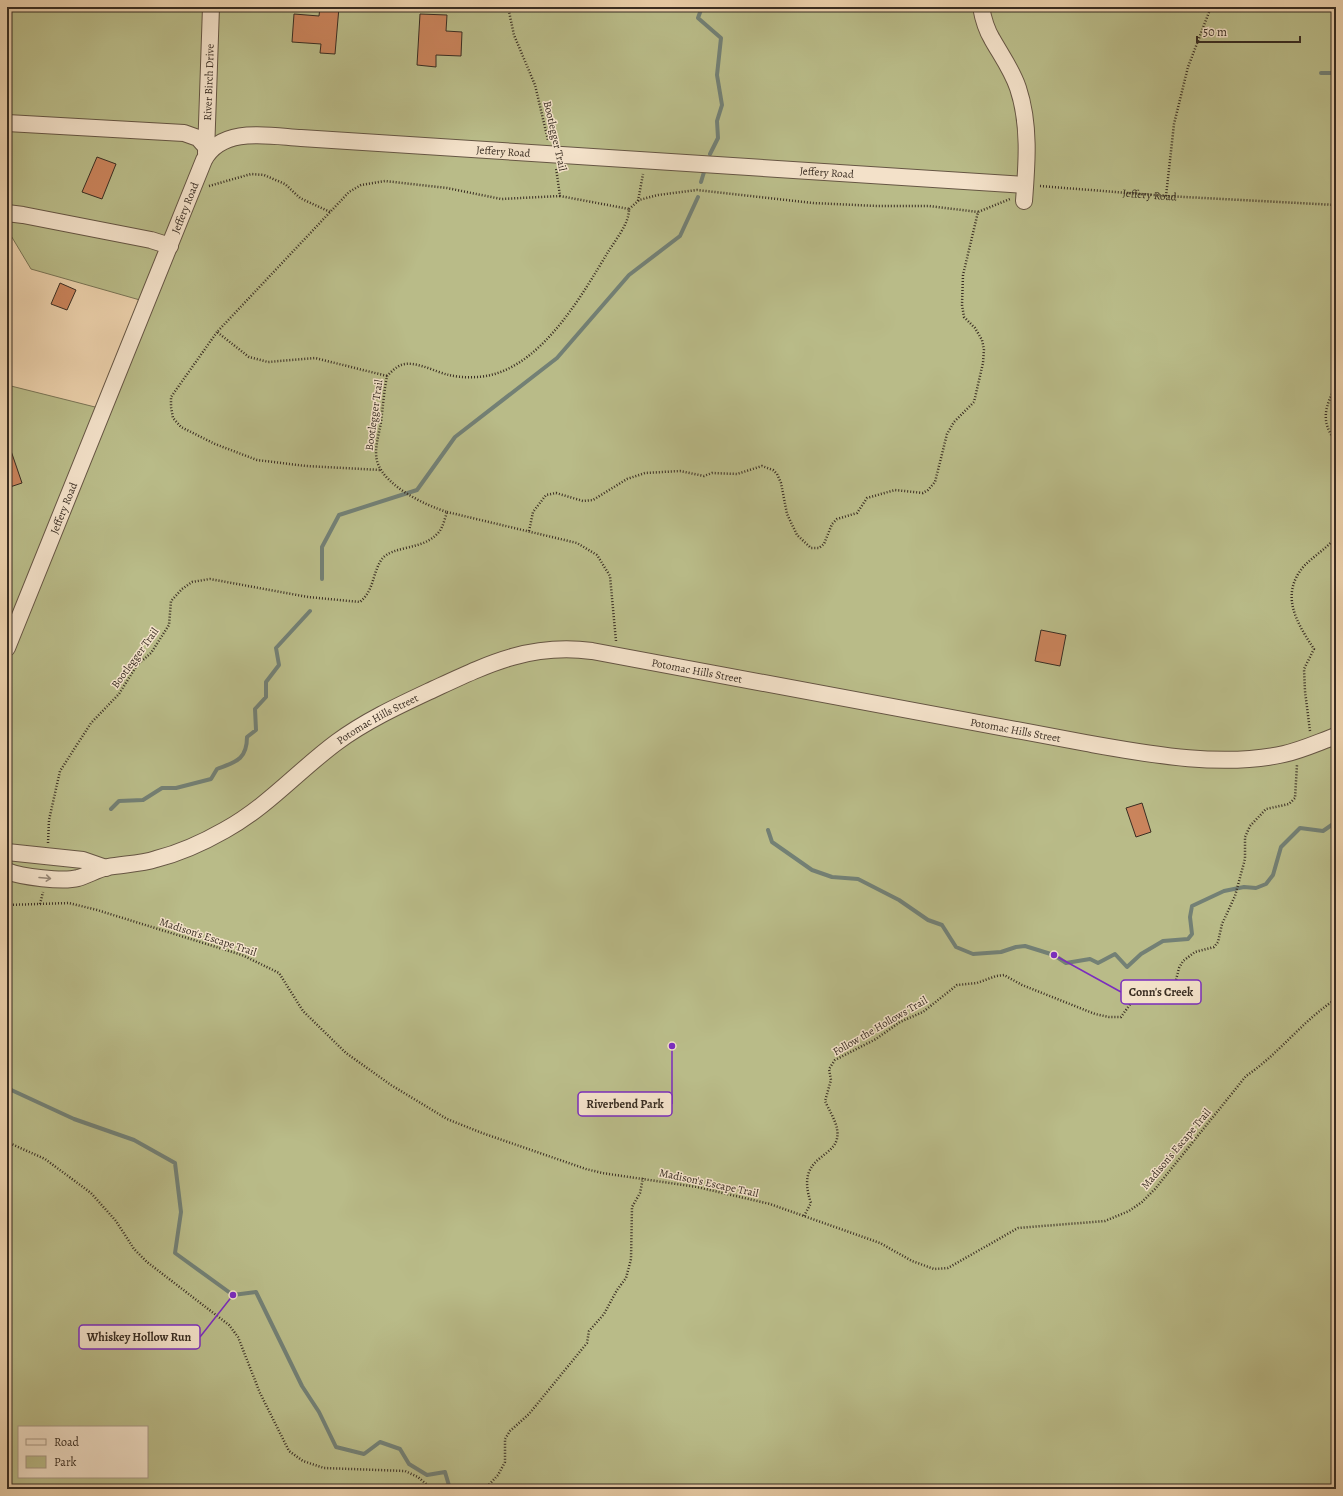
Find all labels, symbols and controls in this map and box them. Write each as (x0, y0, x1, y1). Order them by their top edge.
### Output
scale bar (1197, 18, 1300, 44)
text: 50 m (1203, 24, 1227, 40)
street label: River Birch Drive (200, 43, 217, 121)
street label: Bootlegger Trail (540, 99, 570, 173)
street label: Jeffery Road (476, 142, 531, 160)
street label: Jeffery Road (799, 163, 854, 181)
street label: Jeffery Road (168, 180, 202, 235)
street label: Jeffery Road (1122, 185, 1177, 204)
street label: Bootlegger Trail (362, 378, 386, 451)
street label: Jeffery Road (46, 480, 81, 536)
street label: Bootlegger Trail (108, 624, 162, 691)
street label: Potomac Hills Street (650, 655, 744, 686)
street label: Potomac Hills Street (333, 690, 421, 748)
street label: Potomac Hills Street (969, 714, 1062, 746)
one-way arrow (38, 874, 51, 881)
street label: Madison's Escape Trail (158, 914, 259, 960)
callout: Conn's Creek (1121, 980, 1201, 1004)
text: Conn's Creek (1129, 984, 1194, 1000)
street label: Follow the Hollows Trail (830, 993, 930, 1059)
callout: Riverbend Park (578, 1092, 672, 1116)
text: Riverbend Park (586, 1096, 664, 1112)
street label: Madison's Escape Trail (1138, 1105, 1214, 1193)
street label: Madison's Escape Trail (658, 1165, 760, 1201)
callout: Whiskey Hollow Run (79, 1325, 200, 1349)
text: Whiskey Hollow Run (86, 1329, 192, 1345)
legend (18, 1426, 148, 1478)
text: Road (54, 1434, 80, 1450)
text: Park (54, 1454, 77, 1470)

